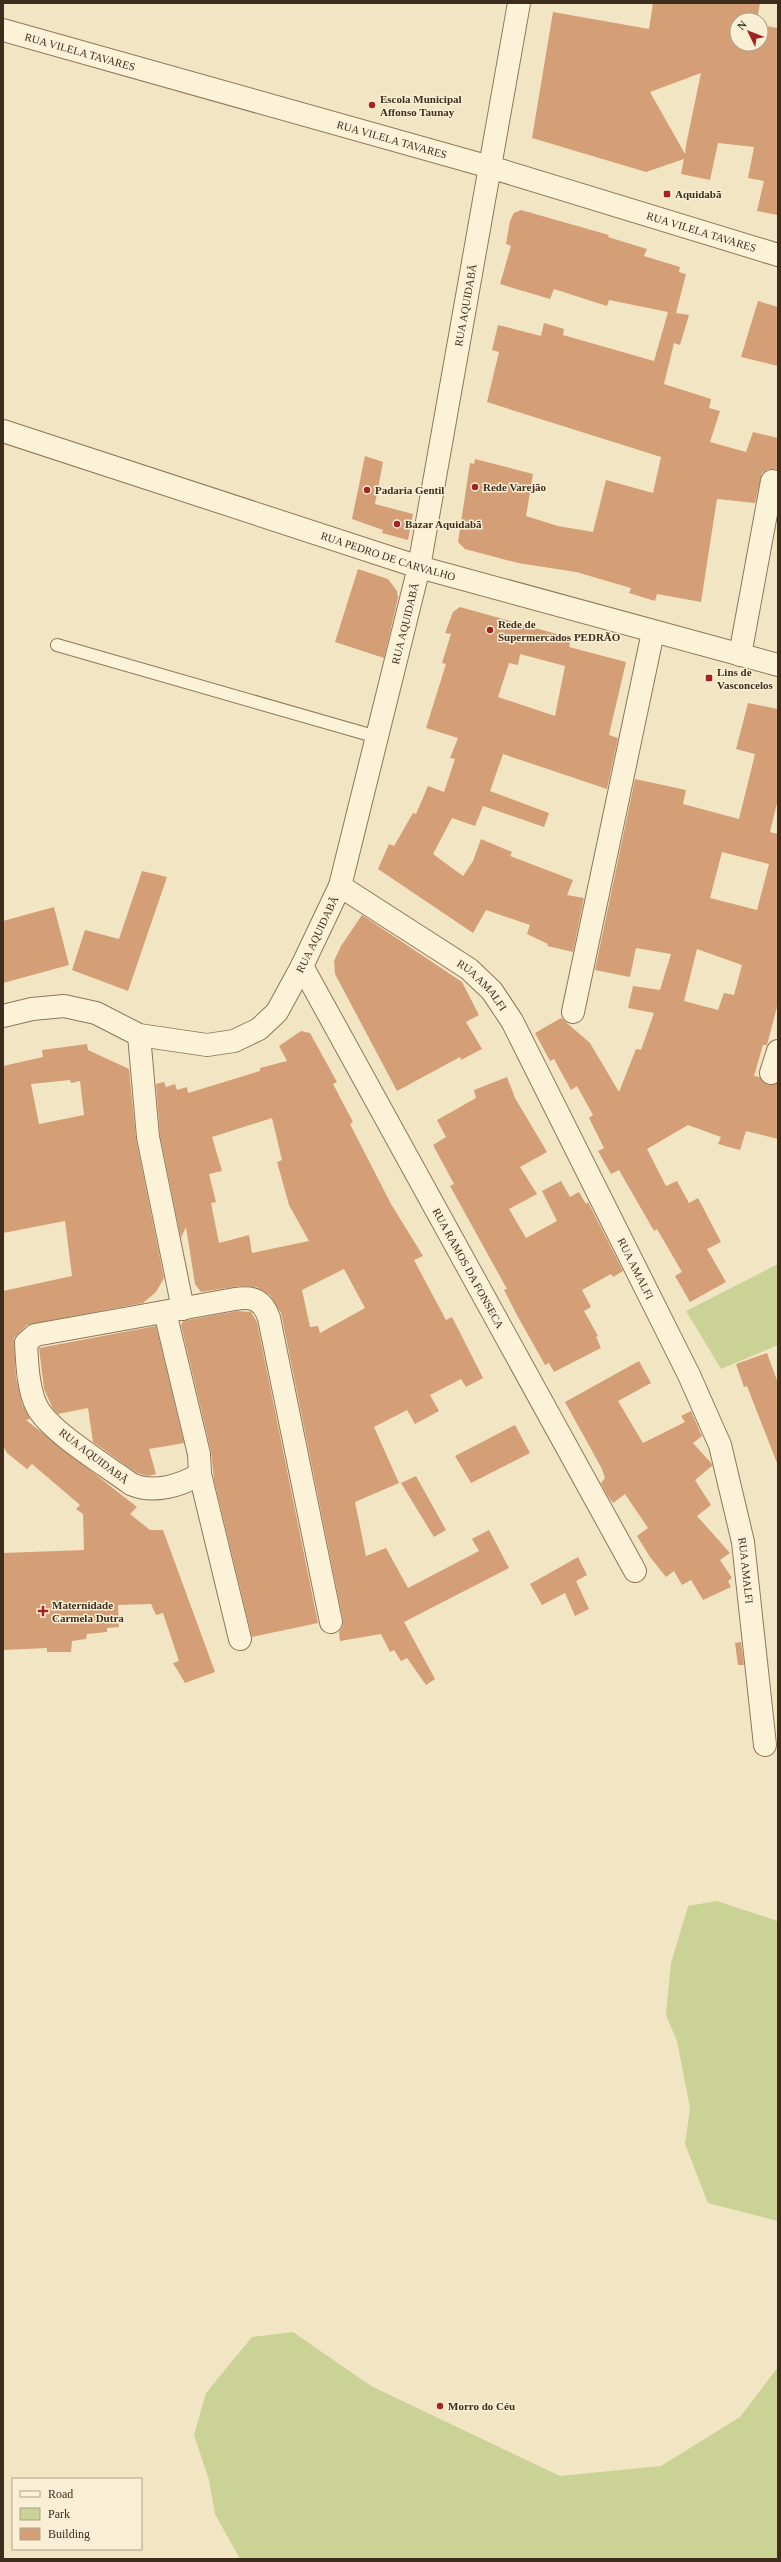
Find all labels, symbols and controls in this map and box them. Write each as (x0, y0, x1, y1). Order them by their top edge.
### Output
north arrow (729, 12, 769, 52)
text: N (735, 18, 749, 32)
street label: RUA VILELA TAVARES (24, 30, 137, 73)
place label: Escola Municipal Affonso Taunay (380, 93, 462, 118)
marker: Escola Municipal Affonso Taunay (367, 100, 377, 110)
street label: RUA VILELA TAVARES (335, 118, 448, 161)
place label: Aquidabã (675, 188, 722, 200)
marker: Aquidabã (662, 189, 672, 199)
street label: RUA VILELA TAVARES (645, 209, 758, 254)
street label: RUA AQUIDABÃ (452, 263, 479, 347)
place label: Rede Varejão (483, 481, 547, 493)
marker: Rede Varejão (470, 482, 480, 492)
place label: Padaria Gentil (375, 484, 444, 496)
marker: Padaria Gentil (362, 485, 372, 495)
place label: Bazar Aquidabã (405, 518, 482, 530)
marker: Bazar Aquidabã (392, 519, 402, 529)
street label: RUA PEDRO DE CARVALHO (319, 529, 457, 583)
street label: RUA AQUIDABÃ (389, 581, 421, 665)
place label: Rede de Supermercados PEDRÃO (498, 618, 621, 643)
marker: Rede de Supermercados PEDRÃO (485, 625, 495, 635)
place label: Lins de Vasconcelos (717, 666, 774, 691)
marker: Lins de Vasconcelos (704, 673, 714, 683)
street label: RUA AQUIDABÃ (294, 894, 340, 975)
street label: RUA AMALFI (455, 957, 510, 1013)
street label: RUA RAMOS DA FONSECA (430, 1206, 506, 1331)
street label: RUA AMALFI (615, 1236, 656, 1301)
street label: RUA AQUIDABÃ (57, 1426, 131, 1486)
street label: RUA AMALFI (736, 1536, 756, 1605)
place label: Maternidade Carmela Dutra (52, 1599, 124, 1624)
marker: Maternidade Carmela Dutra (37, 1605, 49, 1617)
place label: Morro do Céu (448, 2400, 515, 2412)
marker: Morro do Céu (435, 2401, 445, 2411)
legend (12, 2478, 142, 2550)
text: Road (48, 2487, 73, 2501)
text: Park (48, 2507, 70, 2521)
text: Building (48, 2527, 90, 2541)

